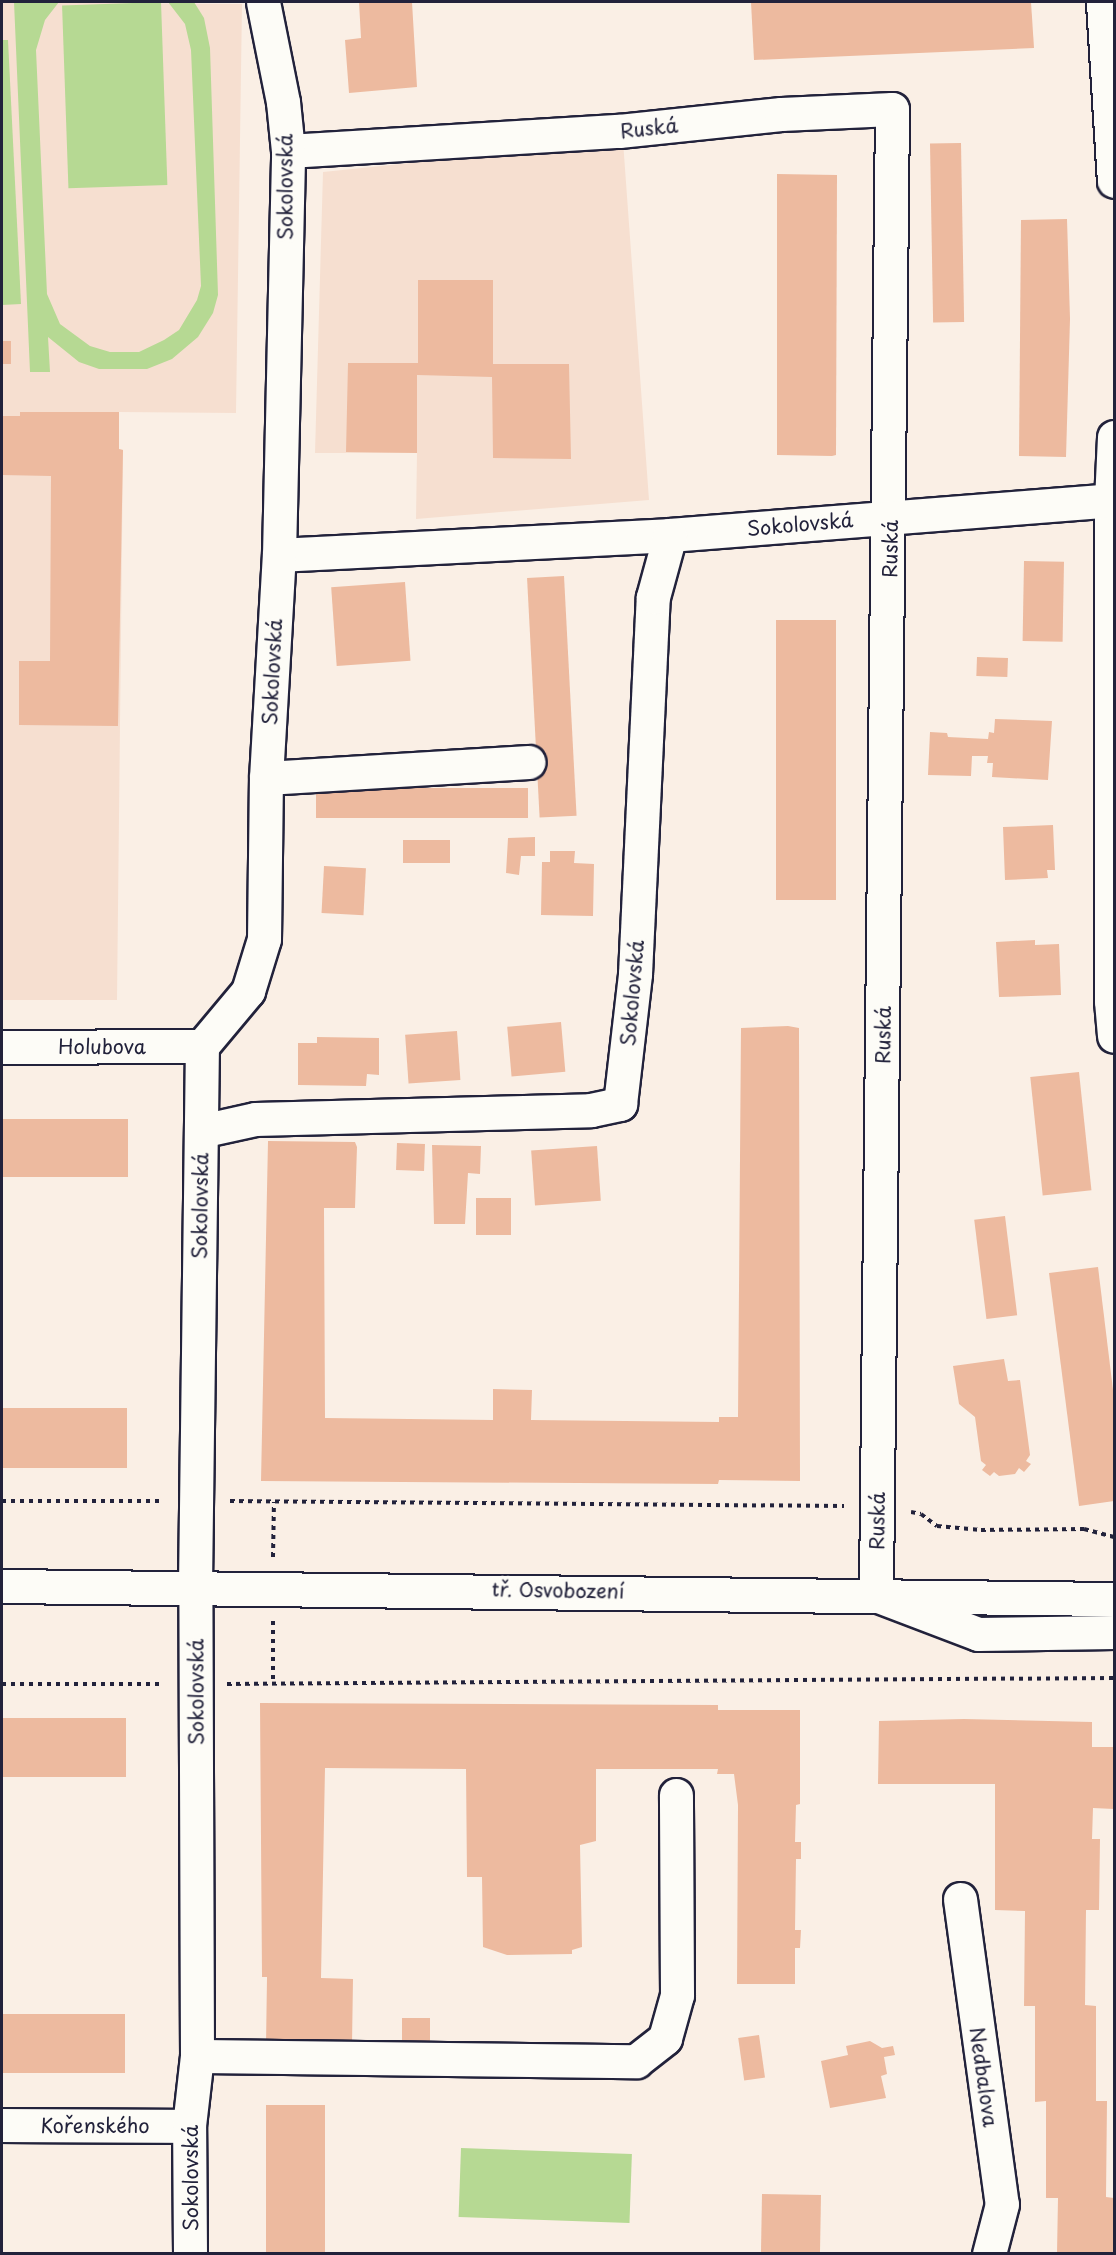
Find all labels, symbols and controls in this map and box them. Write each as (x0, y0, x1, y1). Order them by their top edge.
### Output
street label: Ruská (619, 113, 679, 143)
street label: Sokolovská (273, 134, 297, 240)
street label: Sokolovská (746, 507, 854, 541)
street label: Ruská (877, 520, 903, 578)
street label: Sokolovská (257, 618, 287, 726)
street label: Sokolovská (615, 939, 649, 1047)
street label: Ruská (870, 1006, 896, 1064)
street label: Holubova (58, 1034, 146, 1058)
street label: Sokolovská (187, 1153, 213, 1259)
street label: Ruská (864, 1492, 890, 1550)
street label: tř. Osvobození (491, 1577, 625, 1603)
street label: Sokolovská (184, 1639, 208, 1745)
street label: Nedbalova (965, 2025, 1003, 2129)
street label: Kořenského (40, 2113, 150, 2137)
street label: Sokolovská (178, 2125, 202, 2231)

